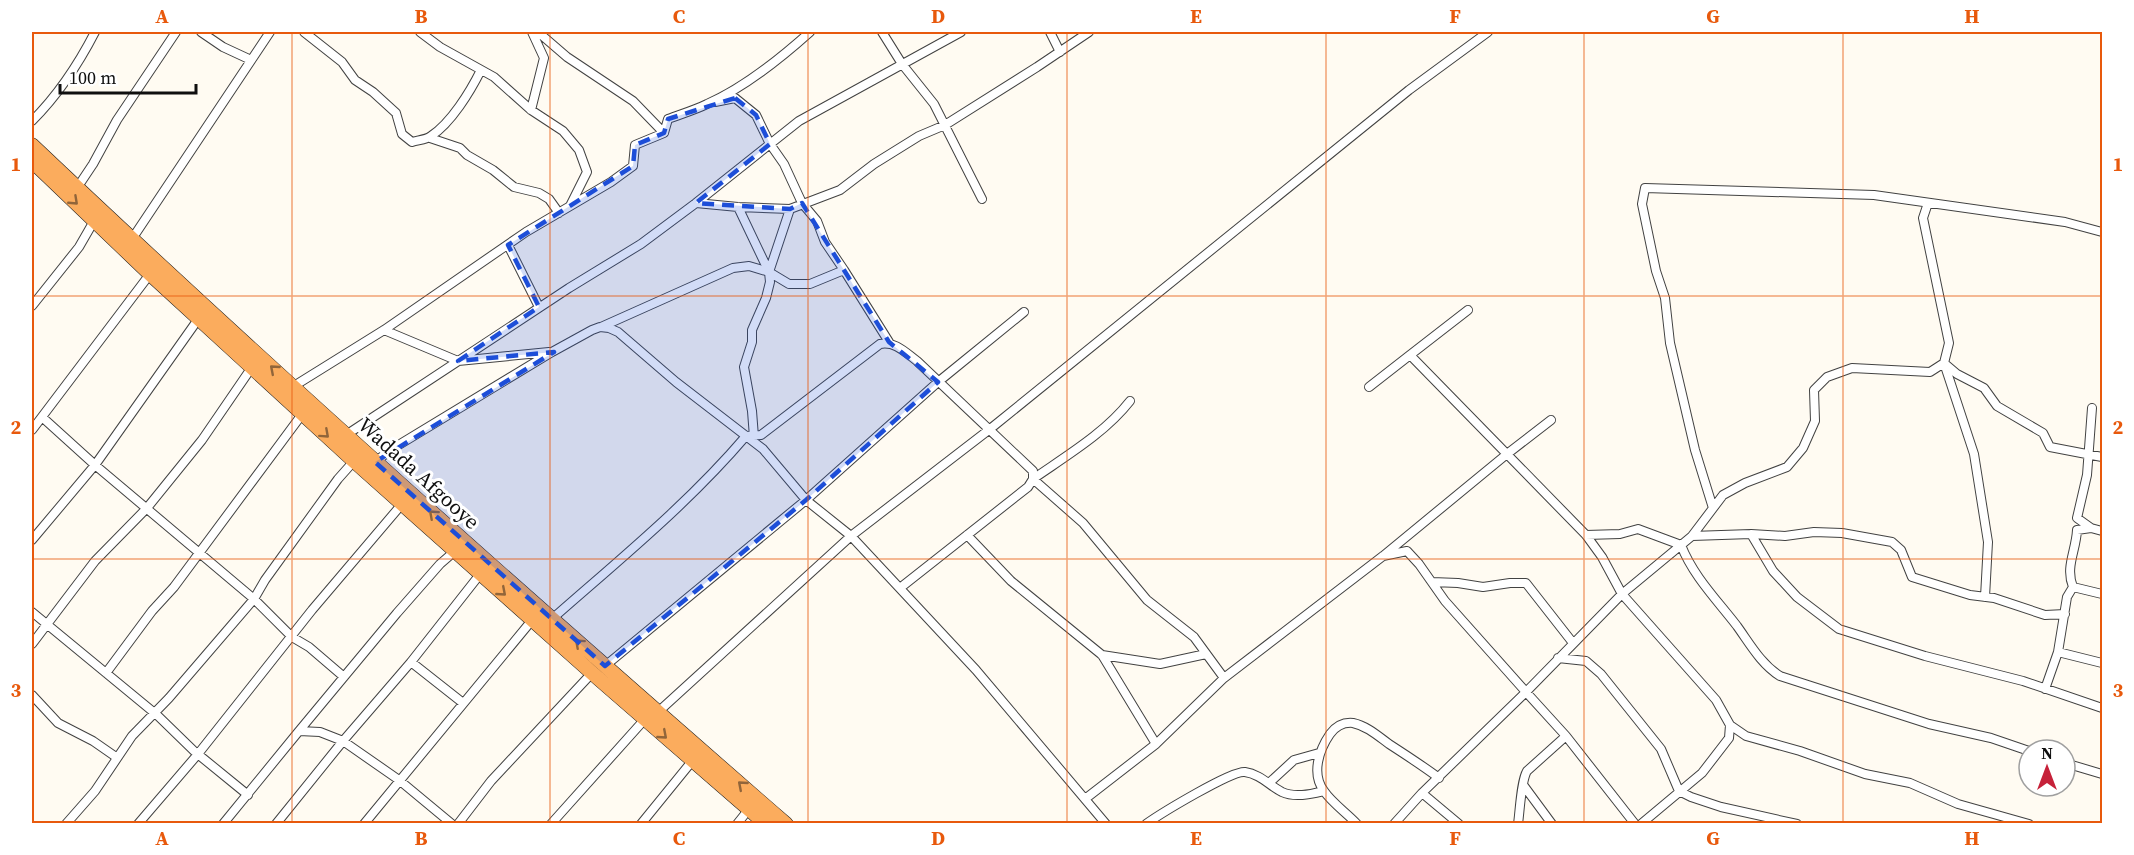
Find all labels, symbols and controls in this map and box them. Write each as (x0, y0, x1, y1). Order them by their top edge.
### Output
text: A (155, 2, 169, 30)
text: B (414, 2, 428, 30)
text: C (673, 2, 685, 30)
text: D (931, 2, 945, 30)
text: E (1190, 2, 1202, 30)
text: F (1449, 2, 1461, 30)
text: G (1706, 2, 1720, 30)
text: H (1964, 2, 1980, 30)
scale bar (60, 57, 196, 95)
text: 100 m (69, 65, 116, 90)
text: 1 (11, 150, 21, 178)
text: 1 (2113, 150, 2123, 178)
one-way arrow (67, 194, 78, 205)
one-way arrow (269, 365, 280, 376)
street label: Wadada Afgooye (352, 410, 486, 536)
text: 2 (11, 413, 22, 441)
text: 2 (2113, 413, 2124, 441)
one-way arrow (318, 426, 329, 437)
one-way arrow (429, 510, 440, 521)
one-way arrow (495, 585, 505, 596)
one-way arrow (575, 639, 586, 650)
text: 3 (11, 676, 22, 704)
text: 3 (2113, 676, 2124, 704)
one-way arrow (656, 728, 667, 739)
north arrow (2017, 738, 2077, 798)
text: N (2041, 742, 2053, 764)
one-way arrow (738, 781, 749, 792)
text: A (155, 824, 169, 852)
text: B (414, 824, 428, 852)
text: C (673, 824, 685, 852)
text: D (931, 824, 945, 852)
text: E (1190, 824, 1202, 852)
text: F (1449, 824, 1461, 852)
text: G (1706, 824, 1720, 852)
text: H (1964, 824, 1980, 852)

